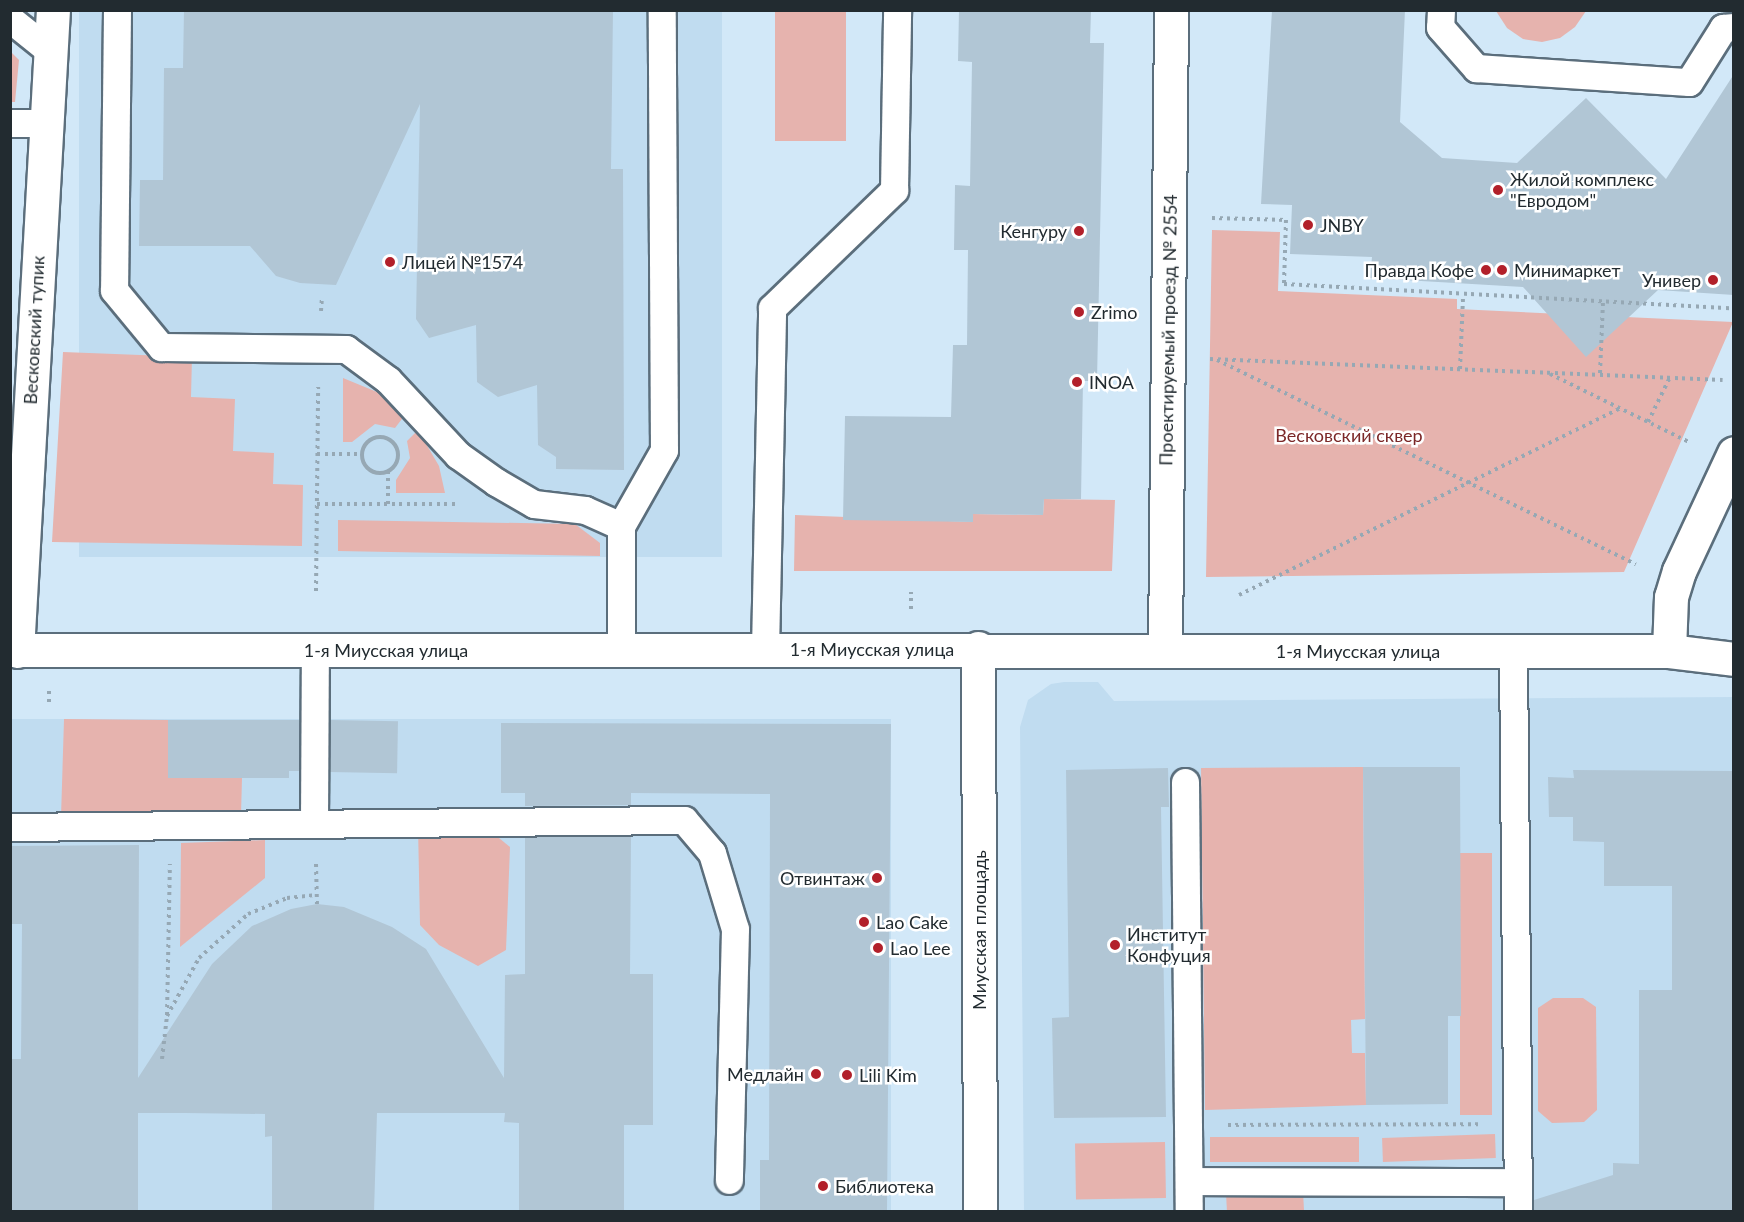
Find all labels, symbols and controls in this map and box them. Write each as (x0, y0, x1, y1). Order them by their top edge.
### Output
place label: Жилой комплекс "Евродом" (1510, 169, 1654, 212)
marker: Жилой комплекс "Евродом" (1491, 183, 1505, 197)
street label: Проектируемый проезд № 2554 (1155, 194, 1181, 466)
place label: JNBY (1320, 214, 1364, 236)
marker: JNBY (1301, 218, 1315, 232)
place label: Кенгуру (1000, 220, 1067, 242)
marker: Кенгуру (1072, 224, 1086, 238)
place label: Лицей №1574 (402, 251, 523, 273)
street label: Весковский тупик (19, 255, 49, 405)
marker: Лицей №1574 (383, 255, 397, 269)
place label: Правда Кофе (1365, 259, 1474, 281)
place label: Минимаркет (1514, 259, 1621, 281)
marker: Правда Кофе (1479, 263, 1493, 277)
marker: Минимаркет (1495, 263, 1509, 277)
place label: Универ (1642, 269, 1701, 291)
marker: Универ (1706, 273, 1720, 287)
place label: Zrimo (1091, 301, 1137, 323)
marker: Zrimo (1072, 305, 1086, 319)
place label: INOA (1089, 371, 1134, 393)
marker: INOA (1070, 375, 1084, 389)
park label: Весковский сквер (1275, 424, 1423, 446)
street label: 1-я Миусская улица (790, 638, 954, 660)
street label: 1-я Миусская улица (304, 639, 468, 661)
street label: 1-я Миусская улица (1276, 640, 1440, 662)
street label: Миусская площадь (968, 850, 990, 1010)
place label: Отвинтаж (780, 867, 865, 889)
marker: Отвинтаж (870, 871, 884, 885)
place label: Lao Cake (876, 911, 948, 933)
marker: Lao Cake (857, 915, 871, 929)
place label: Институт Конфуция (1127, 924, 1211, 966)
place label: Lao Lee (890, 937, 951, 959)
marker: Институт Конфуция (1108, 938, 1122, 952)
marker: Lao Lee (871, 941, 885, 955)
place label: Медлайн (727, 1063, 804, 1085)
place label: Lili Kim (859, 1064, 917, 1086)
marker: Медлайн (809, 1067, 823, 1081)
marker: Lili Kim (840, 1068, 854, 1082)
place label: Библиотека (835, 1175, 934, 1197)
marker: Библиотека (816, 1179, 830, 1193)

